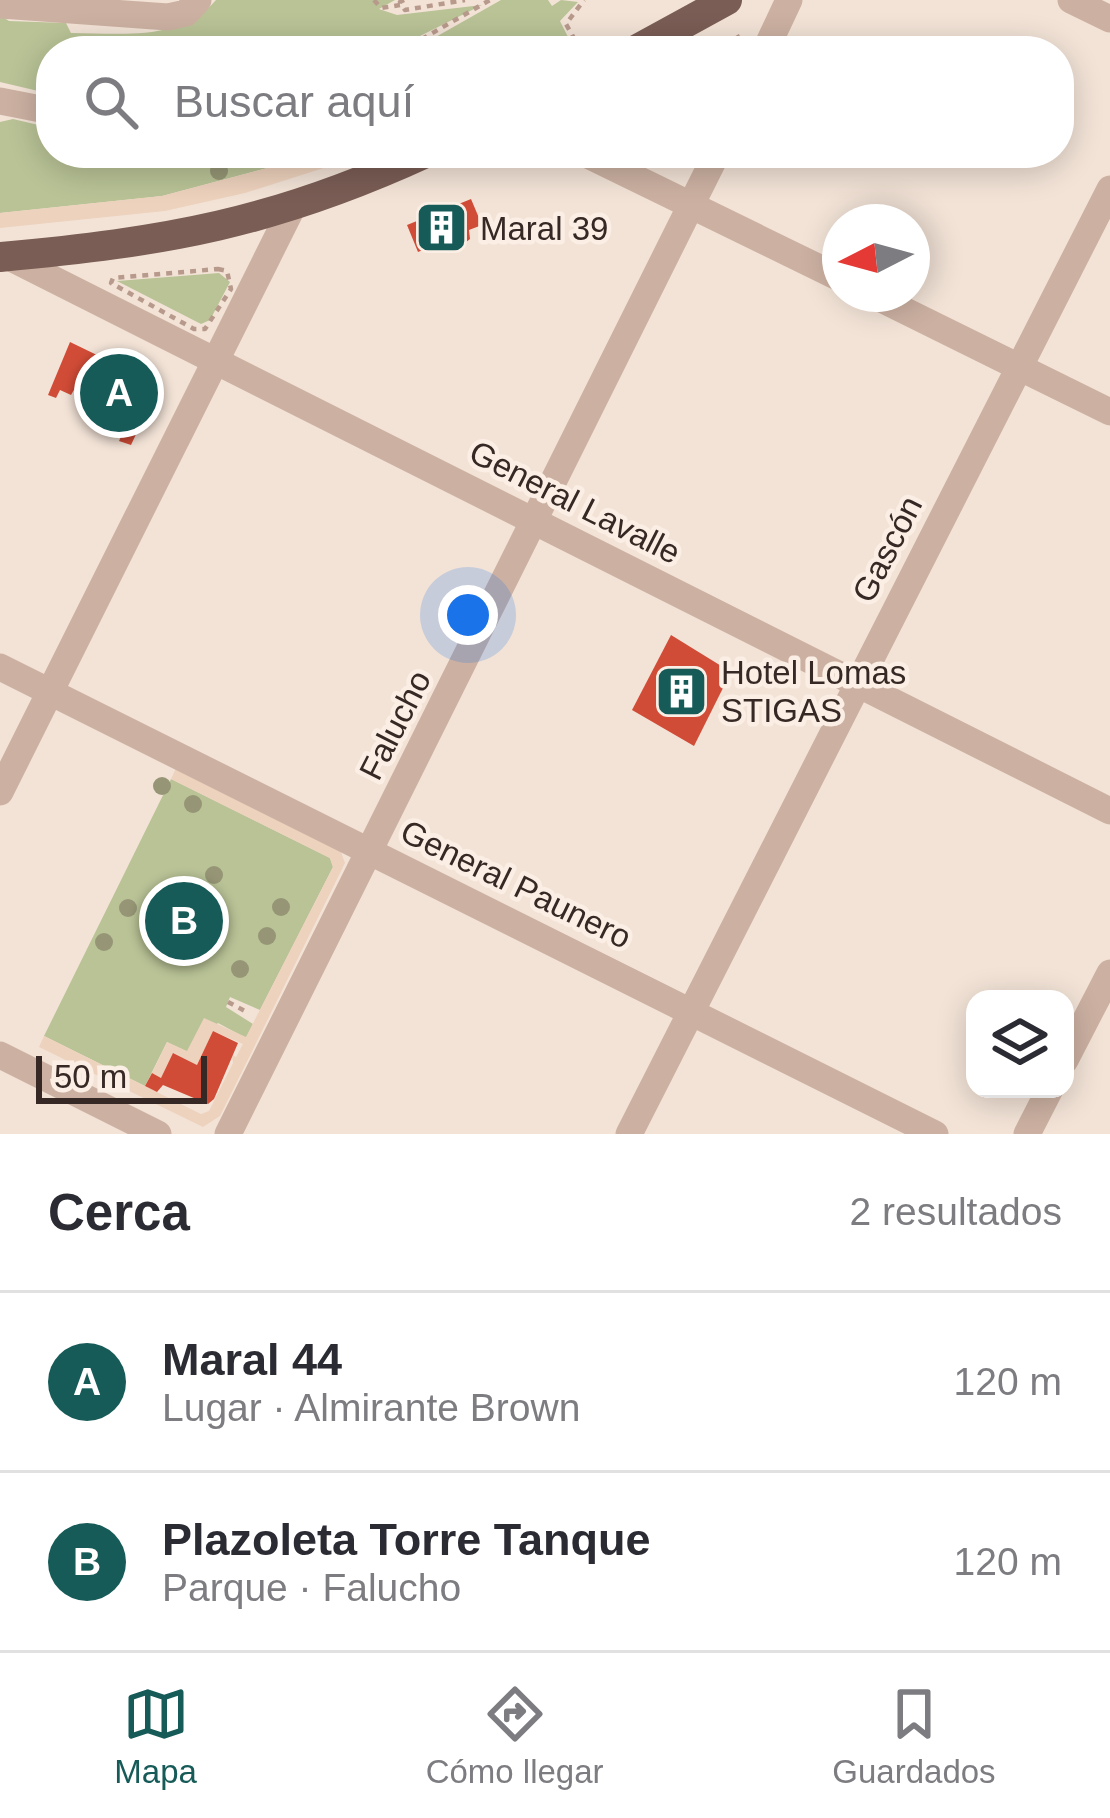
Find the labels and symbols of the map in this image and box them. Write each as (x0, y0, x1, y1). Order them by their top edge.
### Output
building icon: Maral 39 (413, 200, 469, 256)
north arrow (822, 204, 930, 312)
place label: Maral 39 (480, 210, 608, 247)
pin: A (80, 348, 158, 438)
street label: General Lavalle (464, 433, 686, 571)
street label: Gascón (845, 490, 929, 608)
your location (438, 585, 498, 645)
place label: Hotel Lomas STIGAS (721, 654, 906, 729)
building icon: Hotel Lomas STIGAS (654, 663, 710, 719)
street label: Falucho (352, 664, 438, 786)
street label: General Paunero (395, 812, 637, 956)
pin: B (145, 876, 223, 966)
scale bar (36, 1050, 207, 1103)

